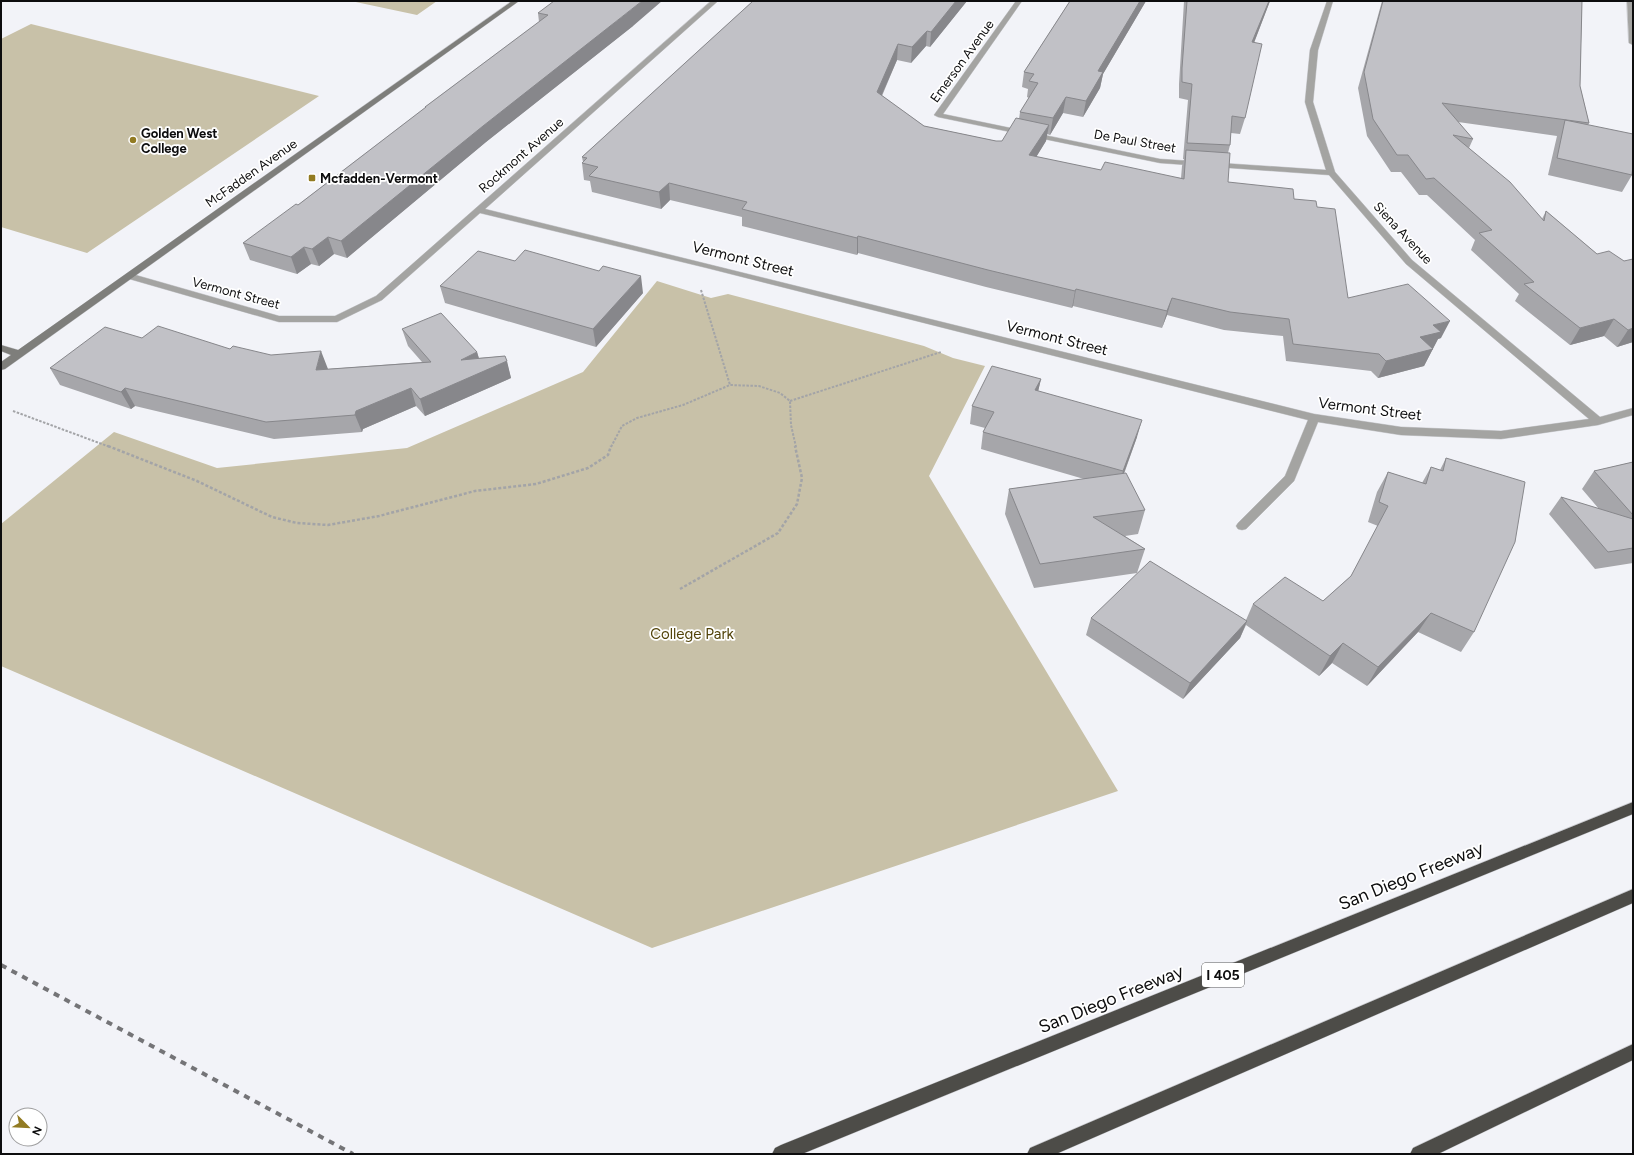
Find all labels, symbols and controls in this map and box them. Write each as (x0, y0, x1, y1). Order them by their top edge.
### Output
street label: Emerson Avenue (927, 17, 997, 105)
street label: Rockmont Avenue (476, 114, 566, 196)
place label: Golden West College (141, 126, 218, 156)
street label: De Paul Street (1093, 126, 1177, 156)
marker: Golden West College (128, 135, 138, 145)
street label: McFadden Avenue (202, 136, 300, 210)
place label: Mcfadden-Vermont (320, 171, 438, 186)
marker: Mcfadden-Vermont (307, 173, 317, 183)
street label: Siena Avenue (1371, 199, 1435, 267)
street label: Vermont Street (690, 238, 796, 280)
street label: Vermont Street (190, 274, 282, 312)
street label: Vermont Street (1004, 317, 1110, 359)
street label: Vermont Street (1317, 394, 1423, 424)
park label: College Park (650, 625, 734, 643)
street label: San Diego Freeway (1335, 837, 1487, 915)
street label: San Diego Freeway (1035, 960, 1187, 1038)
road number: I 405 (1202, 963, 1244, 987)
north arrow (8, 1107, 48, 1147)
text: N (29, 1124, 44, 1137)

